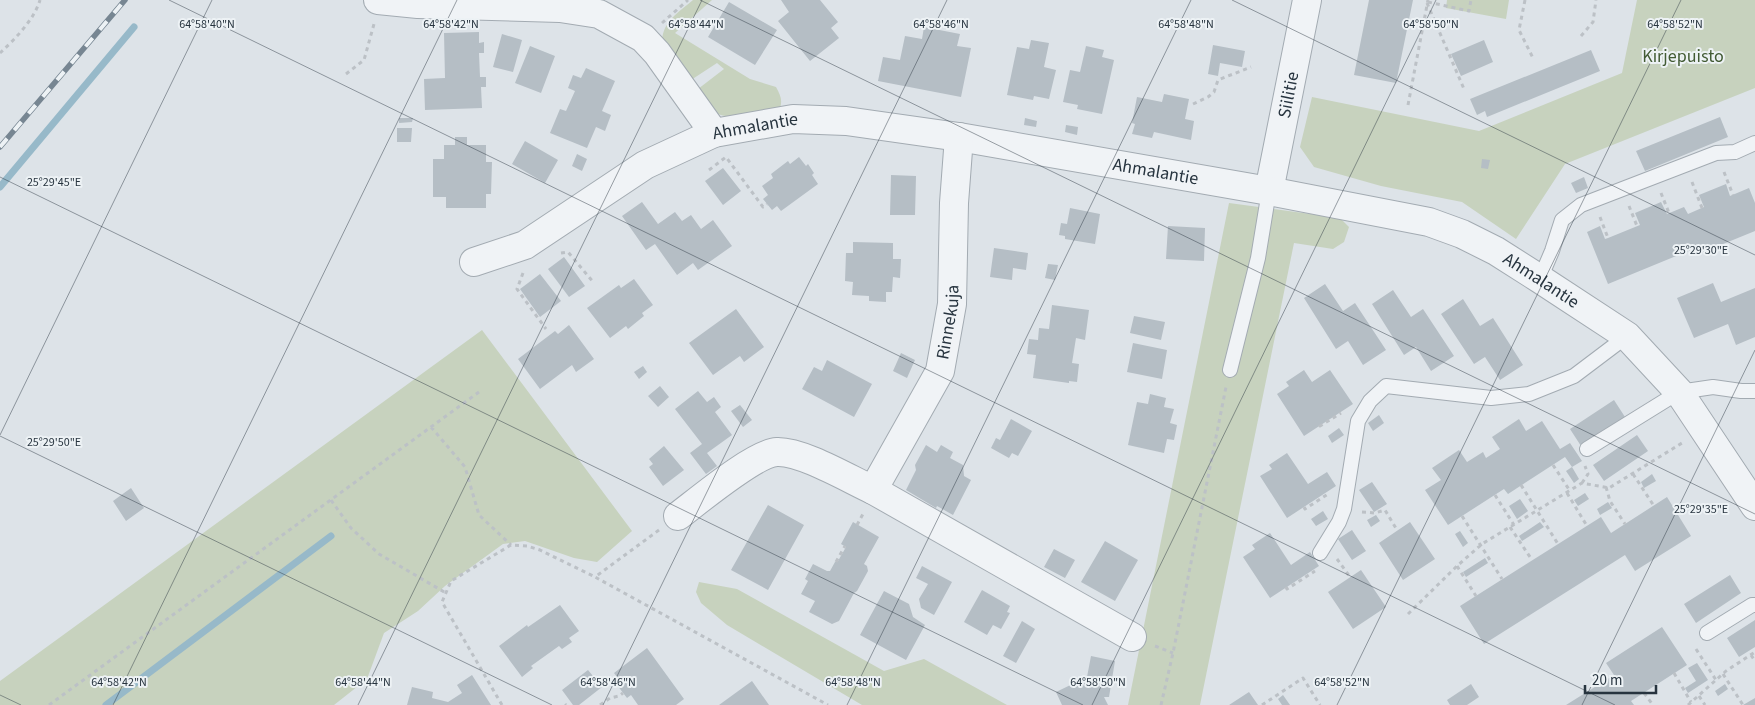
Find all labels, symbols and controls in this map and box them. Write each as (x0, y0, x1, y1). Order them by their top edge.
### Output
text: 64°58'40"N (179, 16, 235, 33)
text: 64°58'42"N (423, 16, 479, 33)
text: 64°58'44"N (668, 16, 724, 33)
text: 64°58'46"N (913, 16, 969, 33)
text: 64°58'48"N (1158, 16, 1214, 33)
text: 64°58'50"N (1403, 16, 1459, 33)
text: 64°58'52"N (1647, 16, 1703, 33)
park label: Kirjepuisto (1642, 44, 1724, 69)
street label: Siilitie (1271, 69, 1305, 120)
street label: Ahmalantie (711, 106, 799, 146)
street label: Ahmalantie (1111, 152, 1200, 191)
text: 25°29'45"E (27, 174, 81, 191)
text: 25°29'30"E (1674, 242, 1728, 259)
street label: Ahmalantie (1498, 246, 1584, 314)
street label: Rinnekuja (930, 284, 965, 361)
text: 25°29'50"E (27, 434, 81, 451)
text: 25°29'35"E (1674, 501, 1728, 518)
scale bar (1585, 662, 1656, 694)
text: 20 m (1592, 670, 1622, 691)
text: 64°58'42"N (91, 674, 147, 691)
text: 64°58'44"N (335, 674, 391, 691)
text: 64°58'46"N (580, 674, 636, 691)
text: 64°58'48"N (825, 674, 881, 691)
text: 64°58'50"N (1070, 674, 1126, 691)
text: 64°58'52"N (1314, 674, 1370, 691)

